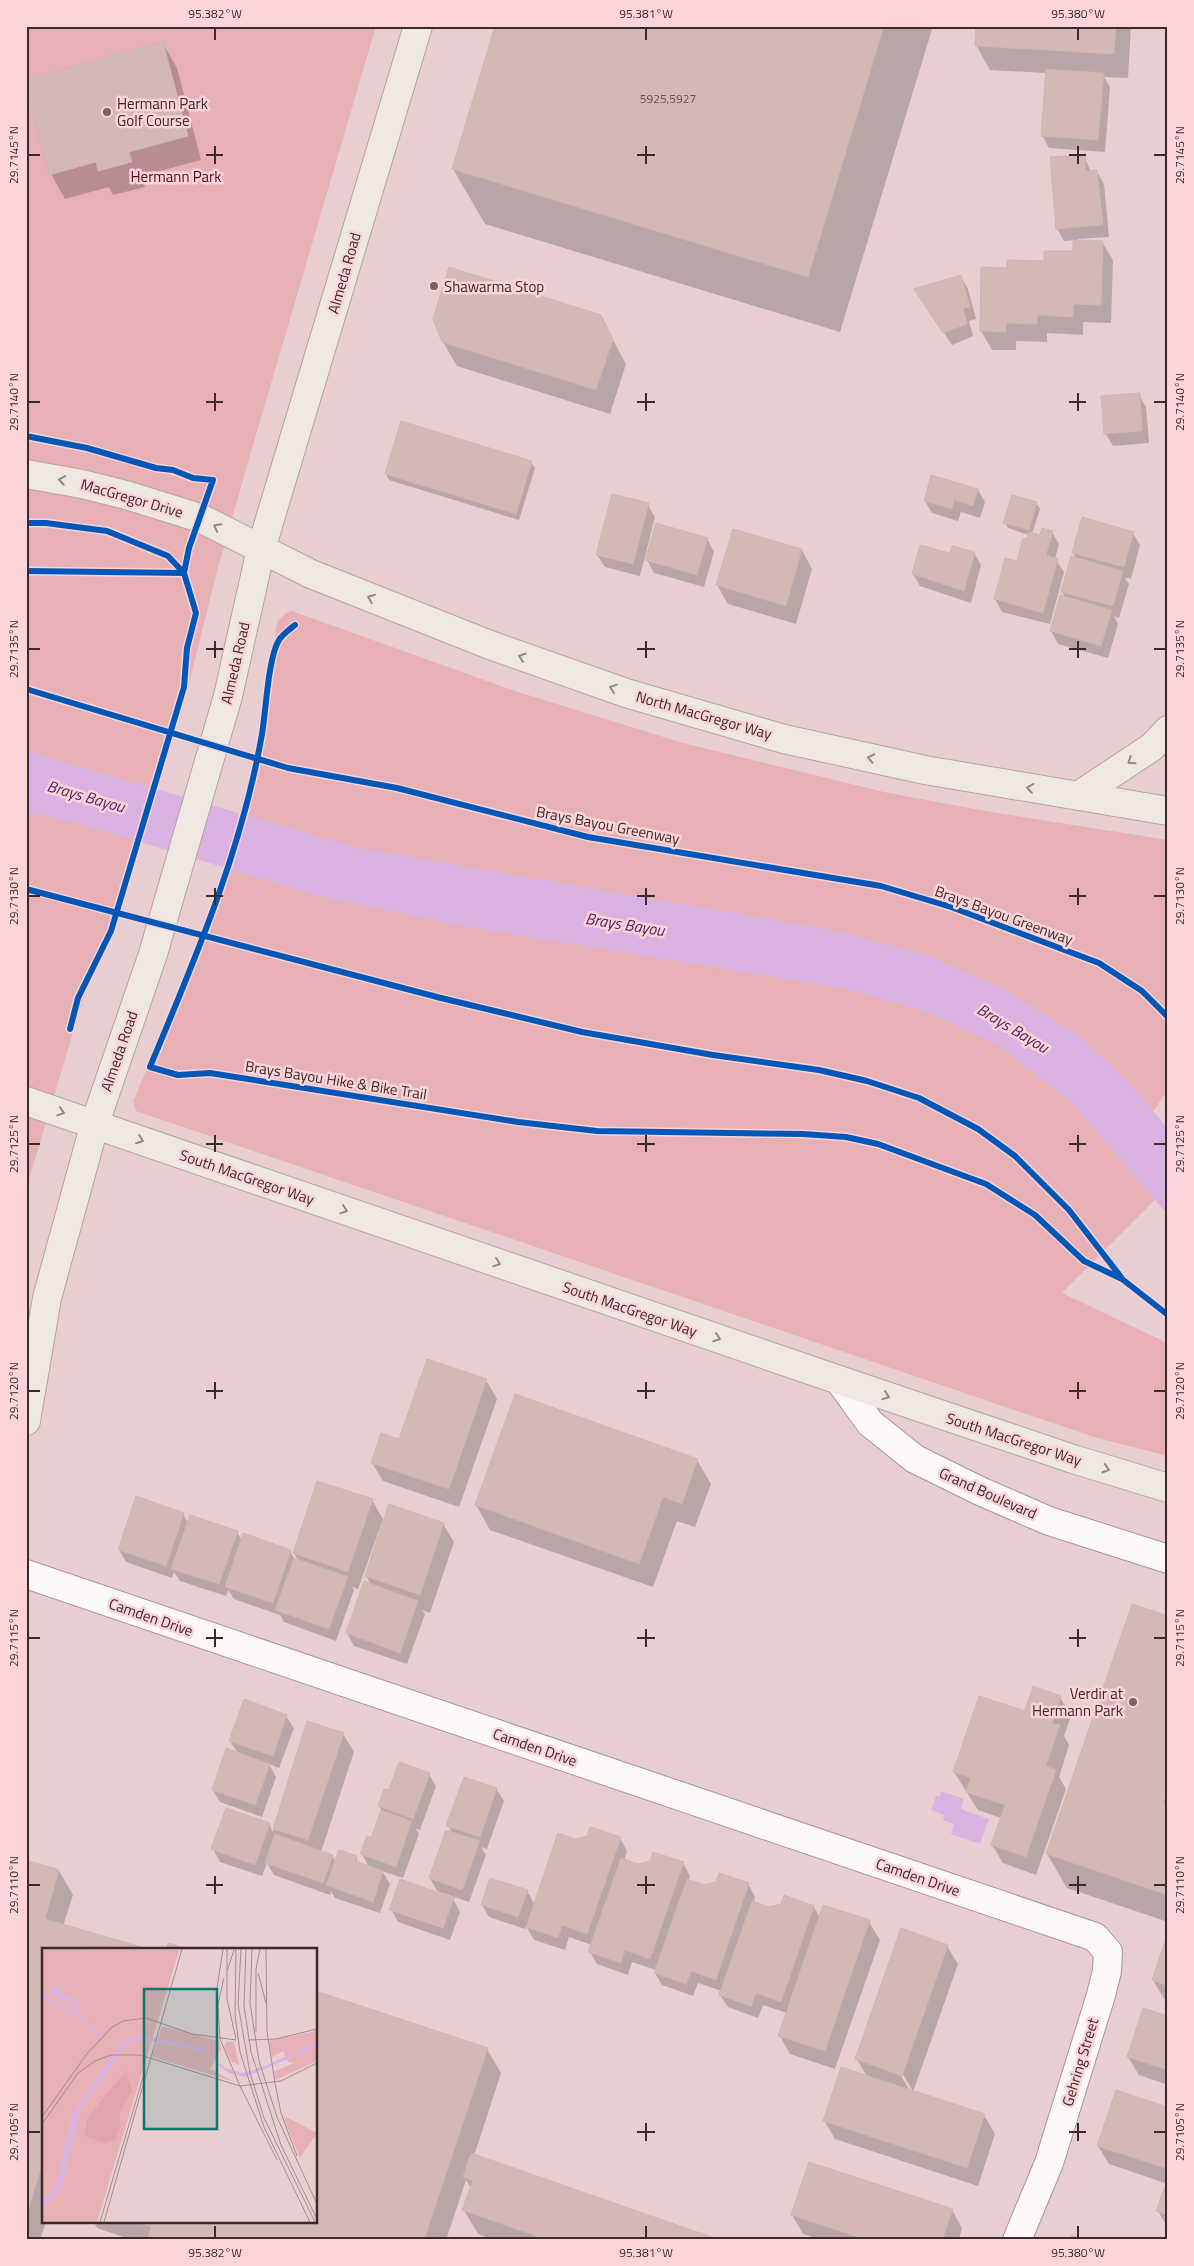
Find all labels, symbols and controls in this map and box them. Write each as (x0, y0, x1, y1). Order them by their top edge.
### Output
text: 95.382°W (188, 4, 242, 23)
text: 95.381°W (619, 4, 673, 23)
text: 95.380°W (1051, 4, 1105, 23)
house number: 5925,5927 (640, 89, 696, 108)
place label: Hermann Park Golf Course (117, 92, 208, 132)
marker: Hermann Park Golf Course (101, 106, 113, 118)
text: 29.7145°N (4, 126, 23, 184)
text: 29.7145°N (1170, 126, 1189, 184)
park label: Hermann Park (131, 165, 222, 188)
street label: Almeda Road (321, 230, 367, 316)
place label: Shawarma Stop (444, 275, 544, 298)
marker: Shawarma Stop (428, 280, 440, 292)
text: 29.7140°N (4, 373, 23, 431)
text: 29.7140°N (1170, 373, 1189, 431)
street label: MacGregor Drive (78, 472, 186, 524)
one-way arrow (58, 475, 67, 486)
one-way arrow (214, 523, 223, 533)
one-way arrow (367, 593, 376, 604)
text: 29.7135°N (4, 620, 23, 678)
street label: Almeda Road (214, 620, 256, 706)
text: 29.7135°N (1170, 620, 1189, 678)
one-way arrow (519, 653, 527, 663)
one-way arrow (609, 684, 617, 694)
street label: North MacGregor Way (633, 685, 775, 745)
one-way arrow (866, 753, 875, 764)
one-way arrow (1127, 755, 1136, 764)
water label: Brays Bayou (44, 773, 129, 819)
one-way arrow (1026, 783, 1035, 793)
street label: Brays Bayou Greenway (534, 800, 682, 850)
text: 29.7130°N (4, 867, 23, 925)
text: 29.7130°N (1170, 867, 1189, 925)
street label: Brays Bayou Greenway (932, 879, 1076, 951)
water label: Brays Bayou (584, 906, 667, 942)
water label: Brays Bayou (973, 997, 1054, 1059)
street label: Almeda Road (94, 1008, 144, 1094)
street label: Brays Bayou Hike & Bike Trail (244, 1054, 428, 1106)
one-way arrow (56, 1106, 64, 1116)
text: 29.7125°N (4, 1115, 23, 1173)
text: 29.7125°N (1170, 1115, 1189, 1173)
one-way arrow (136, 1134, 144, 1144)
street label: South MacGregor Way (177, 1143, 317, 1211)
one-way arrow (339, 1205, 347, 1215)
one-way arrow (493, 1257, 501, 1267)
street label: South MacGregor Way (560, 1275, 700, 1343)
one-way arrow (713, 1333, 721, 1343)
text: 29.7120°N (4, 1362, 23, 1420)
text: 29.7120°N (1170, 1362, 1189, 1420)
one-way arrow (881, 1390, 889, 1400)
street label: South MacGregor Way (943, 1406, 1085, 1472)
street label: Grand Boulevard (935, 1461, 1041, 1525)
one-way arrow (1102, 1463, 1110, 1473)
street label: Camden Drive (106, 1592, 196, 1642)
text: 29.7115°N (4, 1609, 23, 1667)
text: 29.7115°N (1170, 1609, 1189, 1667)
place label: Verdir at Hermann Park (1032, 1682, 1124, 1722)
marker: Verdir at Hermann Park (1127, 1696, 1139, 1708)
street label: Camden Drive (490, 1722, 580, 1772)
street label: Camden Drive (873, 1852, 963, 1902)
text: 29.7110°N (4, 1856, 23, 1914)
text: 29.7110°N (1170, 1856, 1189, 1914)
inset map (42, 1948, 318, 2224)
street label: Gehring Street (1056, 2014, 1105, 2109)
text: 29.7105°N (4, 2103, 23, 2161)
text: 29.7105°N (1170, 2103, 1189, 2161)
text: 95.382°W (188, 2243, 242, 2262)
text: 95.381°W (619, 2243, 673, 2262)
text: 95.380°W (1051, 2243, 1105, 2262)

